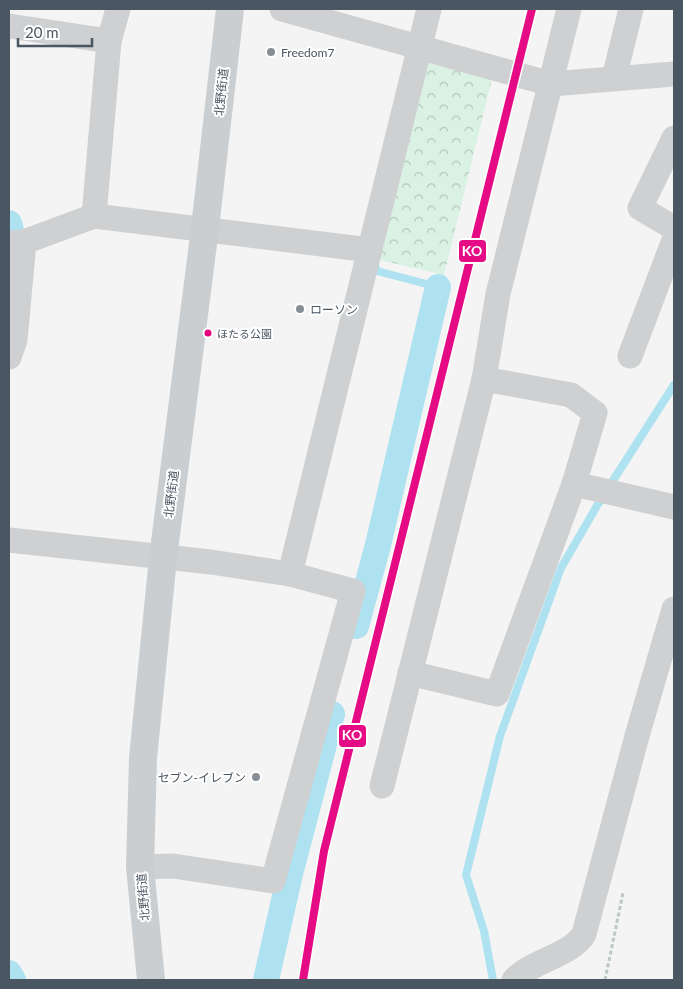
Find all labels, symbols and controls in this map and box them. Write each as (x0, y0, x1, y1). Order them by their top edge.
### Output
scale bar (18, 15, 91, 47)
text: 20 m (25, 23, 59, 41)
place label: Freedom7 (281, 45, 334, 60)
marker: Freedom7 (265, 46, 277, 58)
street label: 北野街道 (211, 67, 231, 117)
line badge: KO (458, 239, 487, 263)
text: KO (462, 242, 482, 259)
place label: ローソン (310, 302, 358, 317)
marker: ローソン (294, 303, 306, 315)
place label: ほたる公園 (217, 327, 272, 340)
marker: ほたる公園 (203, 328, 213, 338)
street label: 北野街道 (161, 469, 181, 519)
line badge: KO (338, 724, 367, 748)
text: KO (342, 726, 362, 743)
place label: セブン-イレブン (158, 770, 246, 785)
marker: セブン-イレブン (250, 771, 262, 783)
street label: 北野街道 (133, 872, 153, 922)

